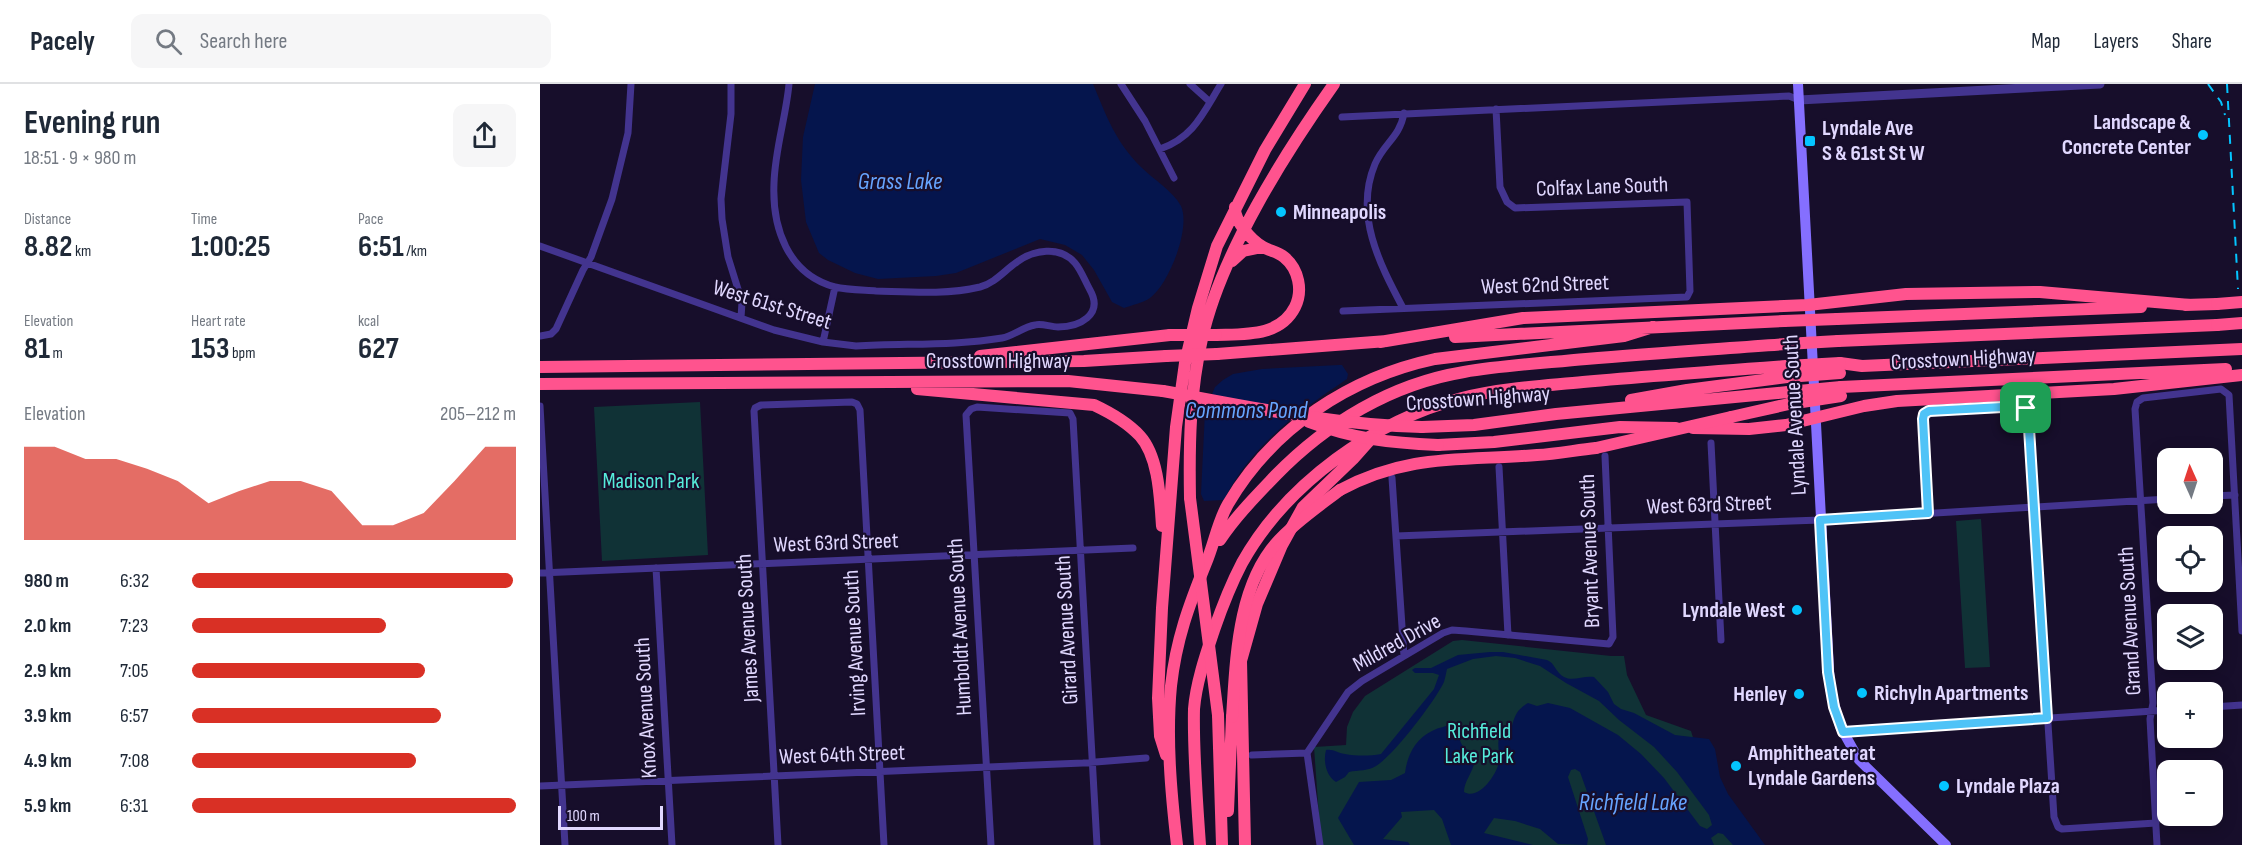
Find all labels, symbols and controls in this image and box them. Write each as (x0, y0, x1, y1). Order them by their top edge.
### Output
search box (131, 14, 551, 68)
text: Pacely (30, 25, 95, 58)
icon: search (152, 25, 185, 58)
text: Search here (200, 28, 287, 55)
text: Map (2031, 29, 2060, 54)
text: Layers (2093, 29, 2139, 54)
text: Share (2172, 29, 2212, 54)
text: Evening run (24, 103, 160, 143)
button: share (453, 104, 516, 167)
place label: Landscape & Concrete Center (2062, 109, 2191, 161)
place label: Lyndale Ave S & 61st St W (1822, 115, 1925, 167)
marker: Landscape & Concrete Center (2196, 128, 2210, 142)
marker: Lyndale Ave S & 61st St W (1803, 134, 1817, 148)
text: 18:51 · 9 × 980 m (24, 146, 136, 170)
water label: Grass Lake (858, 167, 942, 196)
street label: Colfax Lane South (1535, 171, 1669, 203)
place label: Minneapolis (1293, 199, 1386, 226)
marker: Minneapolis (1274, 205, 1288, 219)
text: Distance (24, 210, 71, 229)
text: Time (191, 210, 217, 229)
text: Pace (358, 210, 383, 229)
text: 8.82 (24, 229, 72, 265)
text: 1:00:25 (191, 229, 271, 265)
text: 6:51 (358, 229, 404, 265)
text: km (72, 242, 91, 261)
text: /km (404, 242, 427, 261)
street label: West 62nd Street (1480, 269, 1610, 301)
street label: West 61st Street (709, 274, 835, 336)
text: Elevation (24, 312, 73, 331)
text: Heart rate (191, 312, 246, 331)
text: kcal (358, 312, 379, 331)
text: 81 (24, 331, 50, 367)
text: 153 (191, 331, 229, 367)
text: 627 (358, 331, 399, 367)
street label: Lyndale Avenue South (1777, 334, 1813, 496)
street label: Crosstown Highway (1890, 342, 2036, 376)
text: m (50, 344, 63, 363)
text: bpm (229, 344, 256, 363)
street label: Crosstown Highway (926, 348, 1071, 375)
street label: Crosstown Highway (1405, 380, 1551, 418)
pin (2000, 382, 2051, 433)
icon: arrive (2009, 391, 2042, 424)
water label: Commons Pond (1185, 396, 1309, 425)
text: Elevation (24, 402, 86, 426)
text: 205–212 m (440, 402, 516, 426)
north arrow (2157, 448, 2223, 514)
map controls (2157, 448, 2223, 826)
park label: Madison Park (603, 468, 700, 495)
street label: Bryant Avenue South (1574, 474, 1606, 628)
street label: West 63rd Street (1646, 489, 1772, 521)
button: locate (2157, 526, 2223, 592)
street label: West 63rd Street (773, 527, 899, 559)
street label: Humboldt Avenue South (942, 538, 978, 716)
street label: Grand Avenue South (2113, 546, 2147, 696)
street label: James Avenue South (731, 553, 765, 704)
street label: Girard Avenue South (1050, 555, 1084, 705)
text: 980 m (24, 569, 69, 593)
text: 6:32 (120, 569, 149, 593)
street label: Irving Avenue South (838, 569, 872, 717)
place label: Lyndale West (1682, 597, 1785, 624)
marker: Lyndale West (1790, 603, 1804, 617)
button: layers (2157, 604, 2223, 670)
street label: Mildred Drive (1348, 608, 1446, 678)
text: 2.0 km (24, 614, 71, 638)
text: 7:23 (120, 614, 148, 638)
street label: Knox Avenue South (629, 637, 663, 779)
text: 2.9 km (24, 659, 71, 683)
text: 7:05 (120, 659, 149, 683)
place label: Richyln Apartments (1874, 680, 2028, 707)
place label: Henley (1733, 681, 1787, 708)
button: + (2157, 682, 2223, 748)
marker: Richyln Apartments (1855, 686, 1869, 700)
marker: Henley (1792, 687, 1806, 701)
text: 3.9 km (24, 704, 72, 728)
text: 6:57 (120, 704, 148, 728)
park label: Richfield Lake Park (1444, 718, 1514, 770)
street label: West 64th Street (778, 739, 906, 771)
place label: Amphitheater at Lyndale Gardens (1747, 740, 1876, 792)
text: 4.9 km (24, 749, 72, 773)
text: 7:08 (120, 749, 149, 773)
marker: Amphitheater at Lyndale Gardens (1729, 759, 1743, 773)
button: − (2157, 760, 2223, 826)
place label: Lyndale Plaza (1956, 773, 2060, 800)
marker: Lyndale Plaza (1937, 779, 1951, 793)
water label: Richfield Lake (1579, 788, 1687, 817)
text: 5.9 km (24, 794, 71, 818)
text: 6:31 (120, 794, 148, 818)
scale bar (558, 803, 663, 830)
text: 100 m (567, 807, 600, 826)

